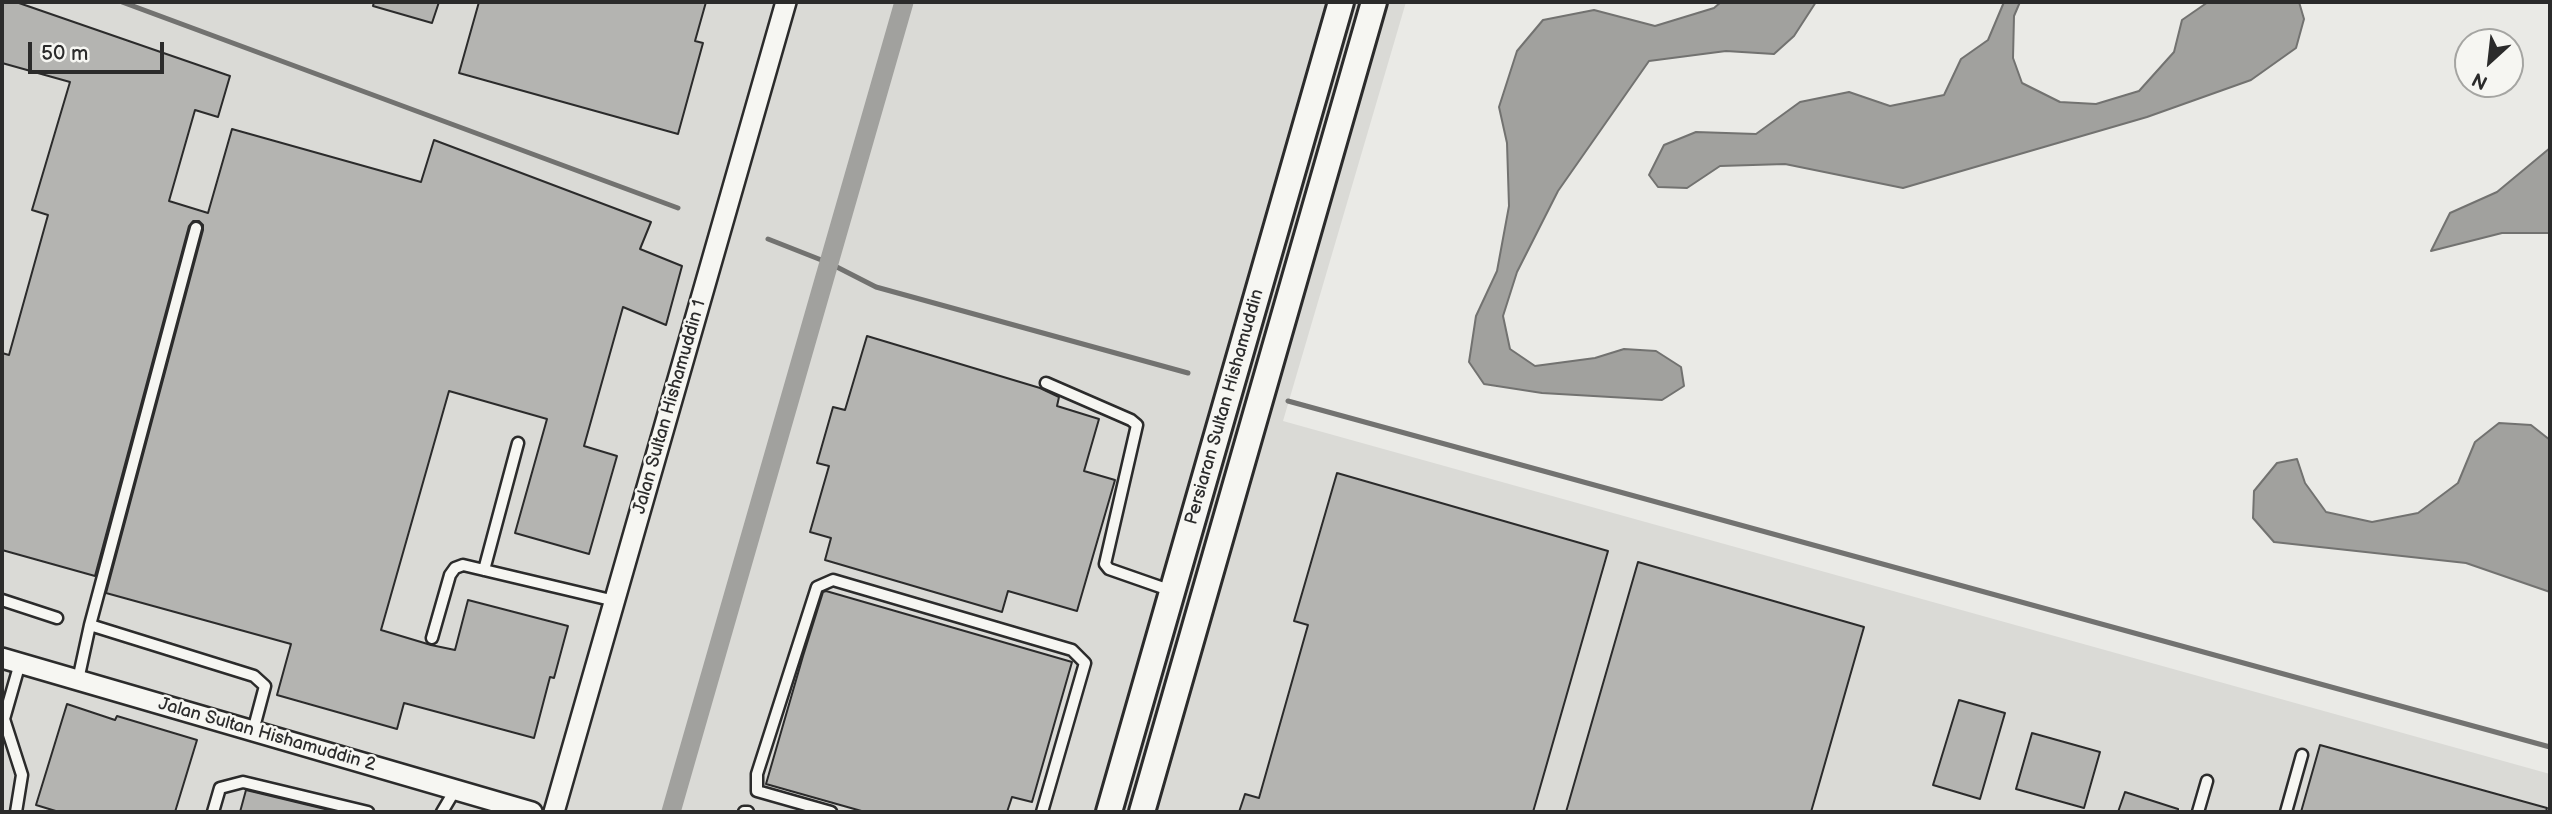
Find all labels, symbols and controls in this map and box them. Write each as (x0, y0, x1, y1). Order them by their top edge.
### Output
scale bar (32, 28, 168, 72)
north arrow (2454, 28, 2524, 98)
text: 50 m (41, 41, 88, 66)
text: N (2469, 67, 2492, 94)
street label: Persiaran Sultan Hishamuddin (1181, 287, 1269, 527)
street label: Jalan Sultan Hishamuddin 1 (629, 298, 711, 516)
street label: Jalan Sultan Hishamuddin 2 (156, 694, 378, 776)

